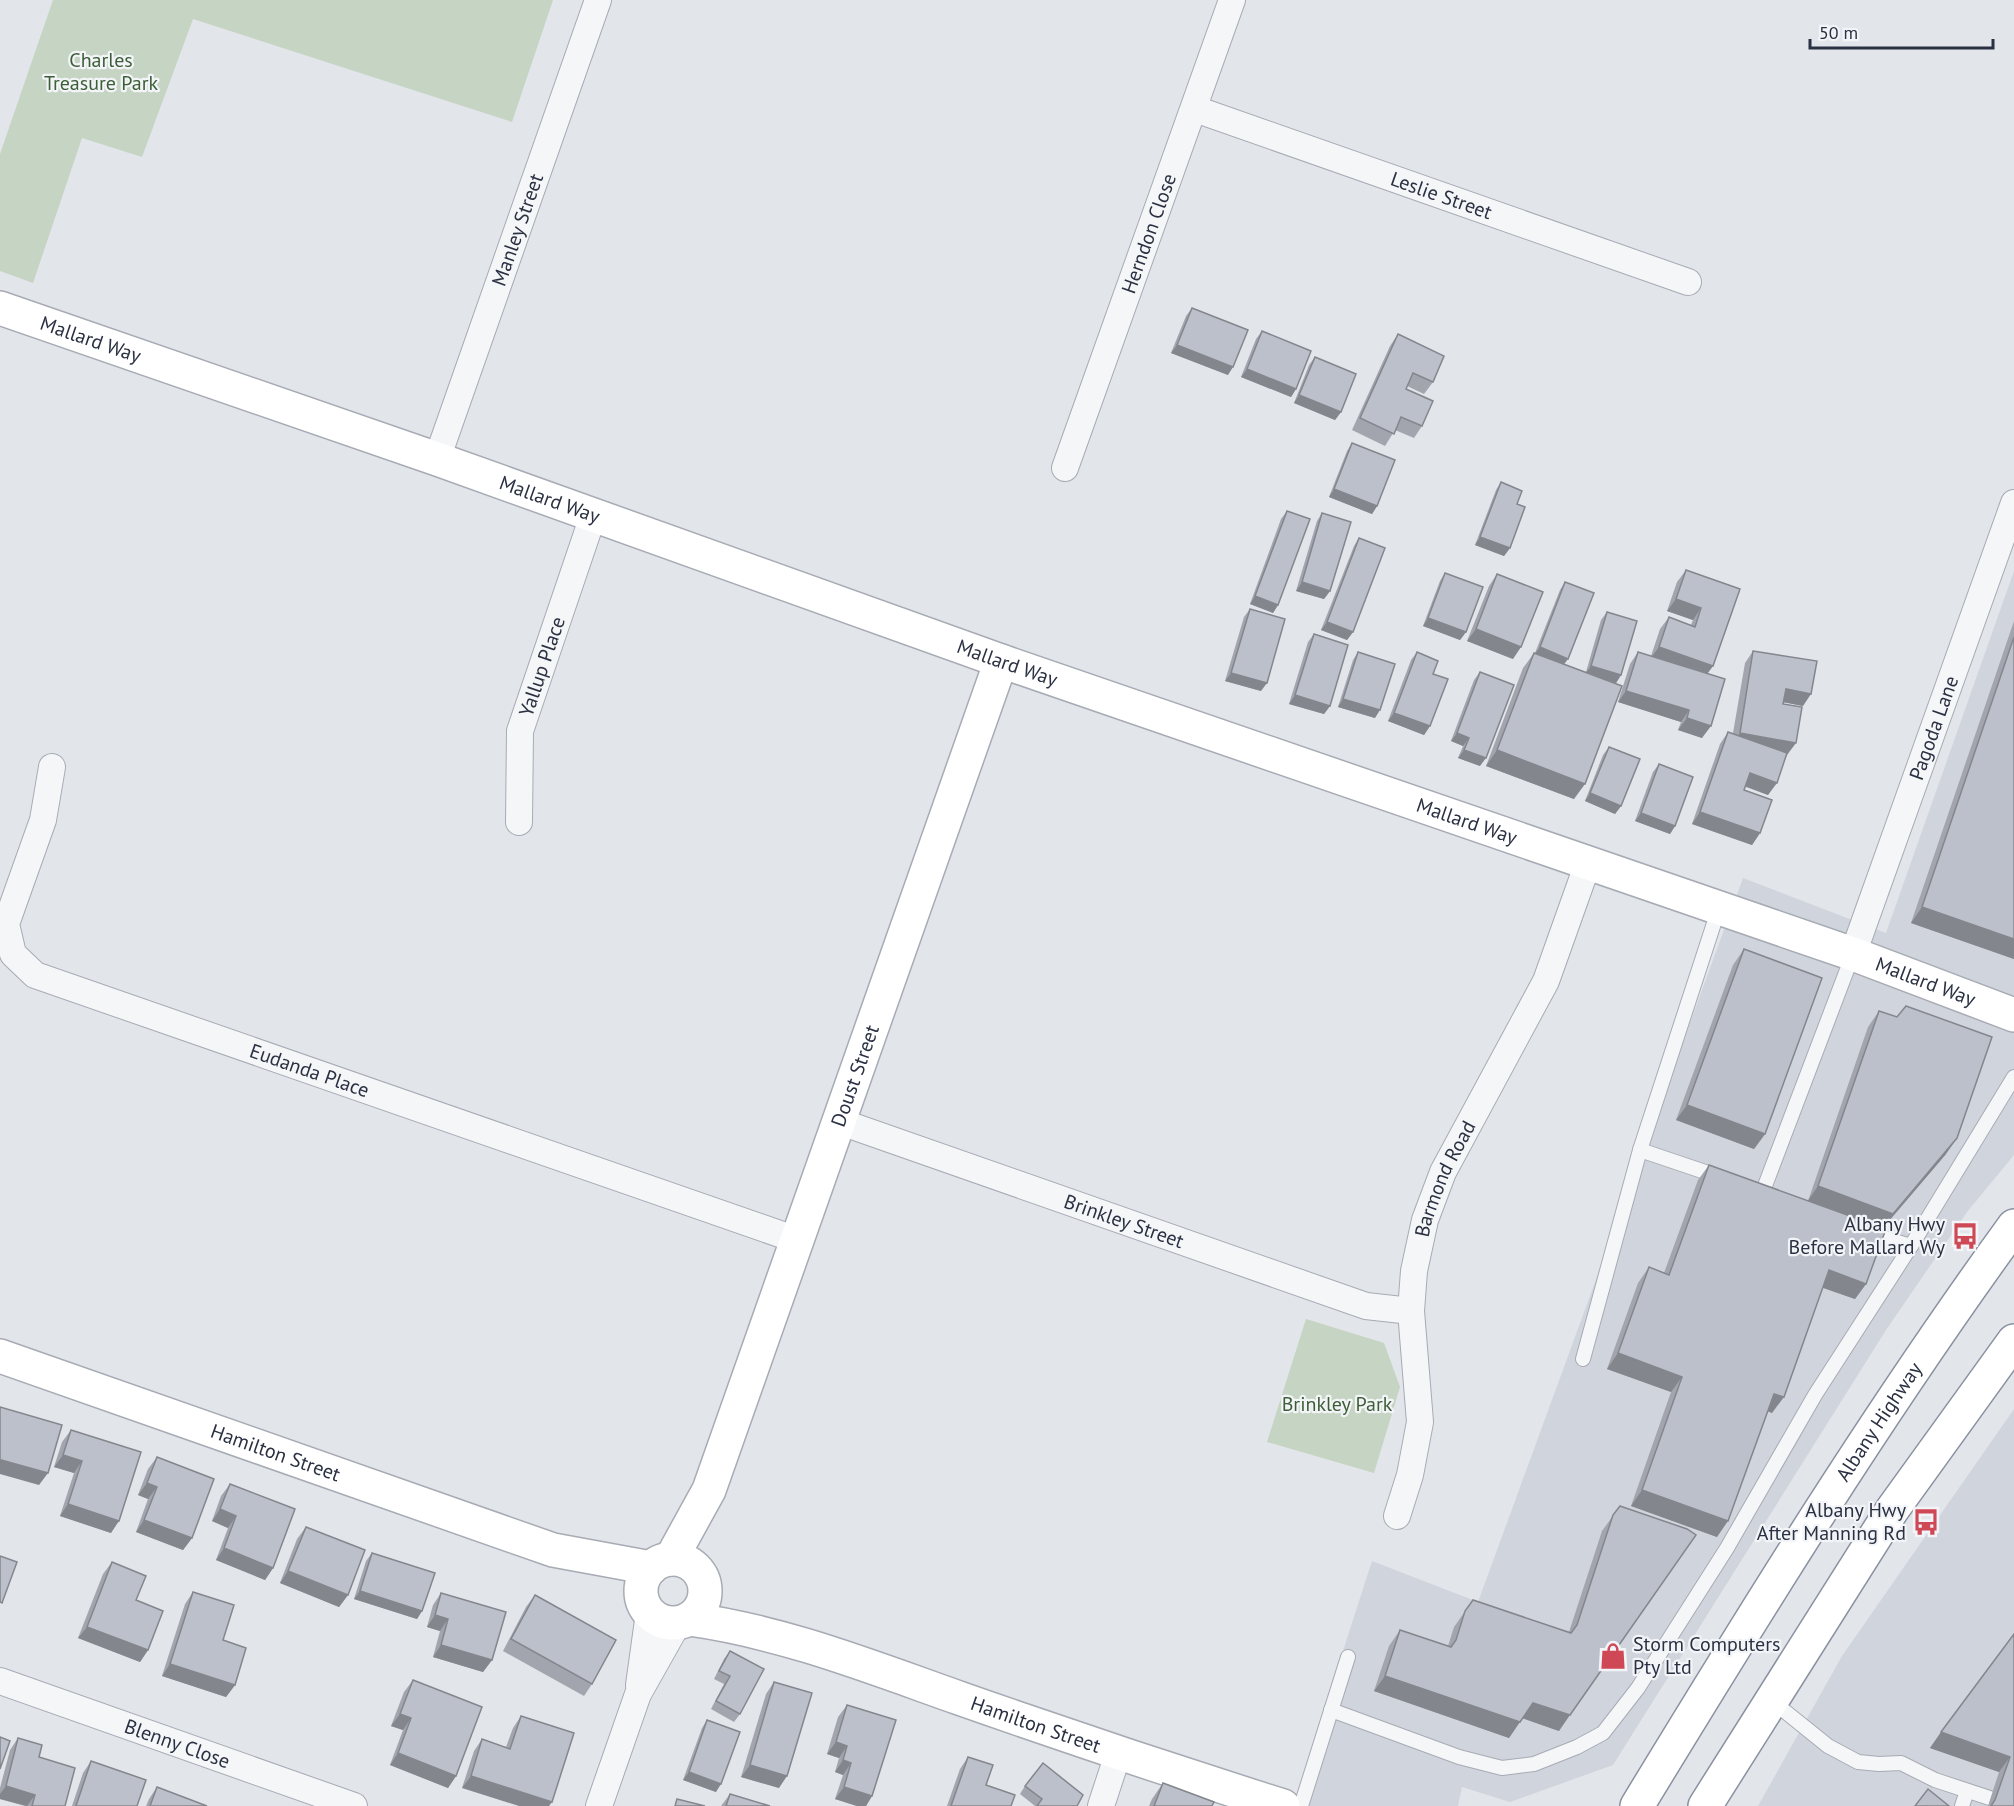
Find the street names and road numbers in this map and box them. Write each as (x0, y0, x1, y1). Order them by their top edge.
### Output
street label: Leslie Street (1387, 166, 1496, 225)
street label: Manley Street (486, 170, 549, 289)
street label: Herndon Close (1115, 170, 1182, 297)
street label: Mallard Way (37, 310, 145, 369)
street label: Mallard Way (496, 469, 604, 529)
street label: Yallup Place (513, 613, 571, 720)
street label: Mallard Way (953, 633, 1062, 693)
street label: Pagoda Lane (1903, 672, 1964, 784)
street label: Mallard Way (1413, 792, 1521, 851)
street label: Mallard Way (1872, 951, 1980, 1012)
street label: Doust Street (825, 1021, 885, 1130)
street label: Eudanda Place (246, 1038, 373, 1103)
street label: Barmond Road (1409, 1116, 1481, 1239)
street label: Brinkley Street (1061, 1188, 1187, 1254)
street label: Albany Highway (1830, 1357, 1928, 1486)
street label: Hamilton Street (207, 1418, 344, 1487)
street label: Hamilton Street (967, 1690, 1104, 1759)
street label: Blenny Close (121, 1713, 234, 1774)

